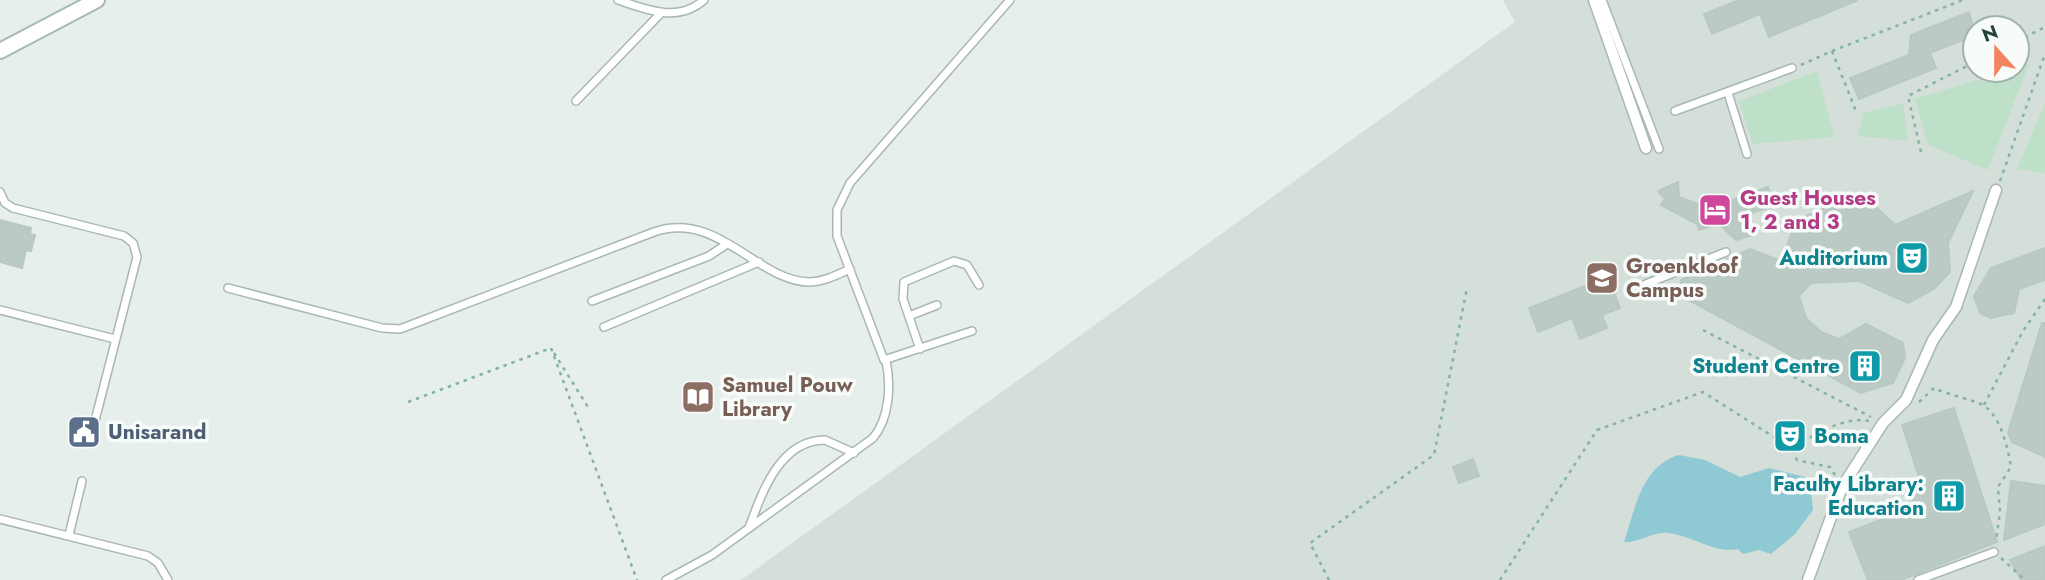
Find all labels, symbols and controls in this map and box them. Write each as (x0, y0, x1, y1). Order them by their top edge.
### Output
north arrow (1961, 14, 2031, 84)
text: N (1978, 18, 2002, 49)
place label: Guest Houses 1, 2 and 3 (1740, 183, 1876, 237)
hotel icon: Guest Houses 1, 2 and 3 (1696, 191, 1734, 229)
theatre icon: Auditorium (1893, 239, 1931, 277)
place label: Auditorium (1778, 243, 1888, 273)
place label: Groenkloof Campus (1626, 251, 1738, 305)
school or university icon: Groenkloof Campus (1583, 259, 1621, 297)
building icon: Student Centre (1846, 347, 1884, 385)
place label: Student Centre (1692, 351, 1840, 381)
place label: Samuel Pouw Library (722, 370, 854, 424)
library icon: Samuel Pouw Library (679, 378, 717, 416)
public building icon: Unisarand (65, 413, 103, 451)
place label: Unisarand (108, 417, 206, 447)
theatre icon: Boma (1771, 417, 1809, 455)
place label: Boma (1814, 421, 1869, 451)
place label: Faculty Library: Education (1773, 469, 1924, 523)
building icon: Faculty Library: Education (1930, 477, 1968, 515)

